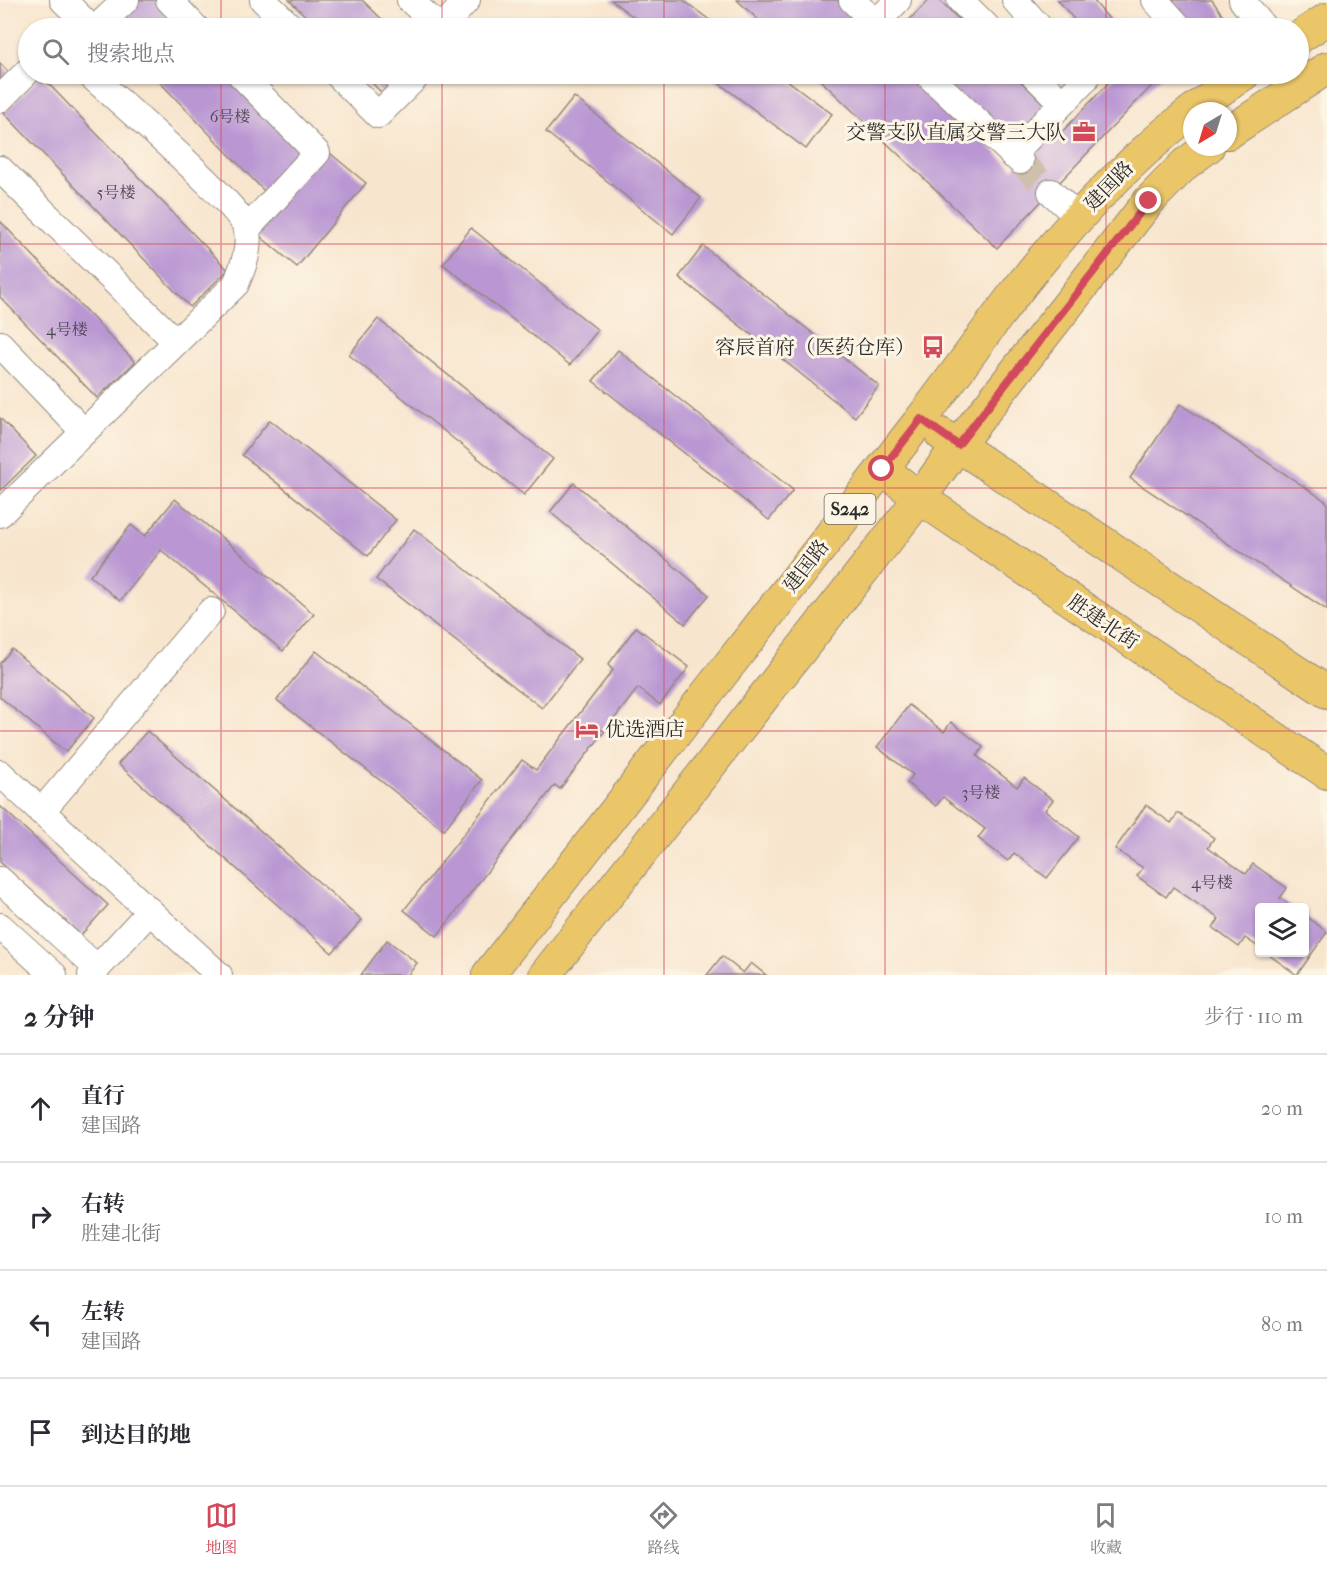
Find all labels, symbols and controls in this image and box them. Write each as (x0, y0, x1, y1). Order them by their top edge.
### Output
search box (18, 18, 1309, 84)
icon: search (39, 35, 72, 68)
text: 搜索地点 (87, 41, 175, 67)
north arrow (1183, 102, 1237, 156)
house number: 6号楼 (210, 107, 250, 126)
office icon: 交警支队直属交警三大队 (1071, 119, 1097, 145)
place label: 交警支队直属交警三大队 (846, 121, 1066, 144)
street label: 建国路 (1080, 156, 1138, 216)
house number: 5号楼 (97, 183, 135, 202)
route end (1135, 187, 1161, 213)
house number: 4号楼 (46, 320, 88, 339)
bus stop icon: 容辰首府（医药仓库） (920, 334, 946, 360)
place label: 容辰首府（医药仓库） (715, 336, 915, 359)
route start (868, 455, 894, 481)
road number: S242 (824, 494, 876, 524)
street label: 建国路 (778, 535, 834, 597)
street label: 胜建北街 (1063, 590, 1143, 654)
hotel icon: 优选酒店 (574, 716, 600, 742)
place label: 优选酒店 (605, 718, 685, 741)
house number: 3号楼 (962, 783, 1000, 802)
house number: 4号楼 (1191, 873, 1233, 892)
map controls (1255, 903, 1309, 957)
button: layers (1255, 903, 1309, 957)
text: 2 分钟 (24, 1002, 95, 1033)
text: 步行 · 110 m (1204, 1005, 1303, 1028)
text: 直行 (81, 1083, 125, 1109)
icon: ahead (24, 1092, 57, 1125)
text: 20 m (1261, 1097, 1303, 1120)
text: 建国路 (81, 1114, 141, 1137)
text: 右转 (81, 1191, 125, 1217)
icon: right (24, 1200, 57, 1233)
text: 10 m (1264, 1205, 1303, 1228)
text: 胜建北街 (81, 1222, 161, 1245)
text: 左转 (81, 1299, 125, 1325)
icon: left (24, 1308, 57, 1341)
text: 80 m (1261, 1313, 1303, 1336)
text: 建国路 (81, 1330, 141, 1353)
icon: arrive (24, 1416, 57, 1449)
text: 到达目的地 (81, 1422, 191, 1448)
tab: 地图 (205, 1499, 238, 1558)
tab: 路线 (647, 1499, 680, 1558)
tab: 收藏 (1089, 1499, 1122, 1558)

